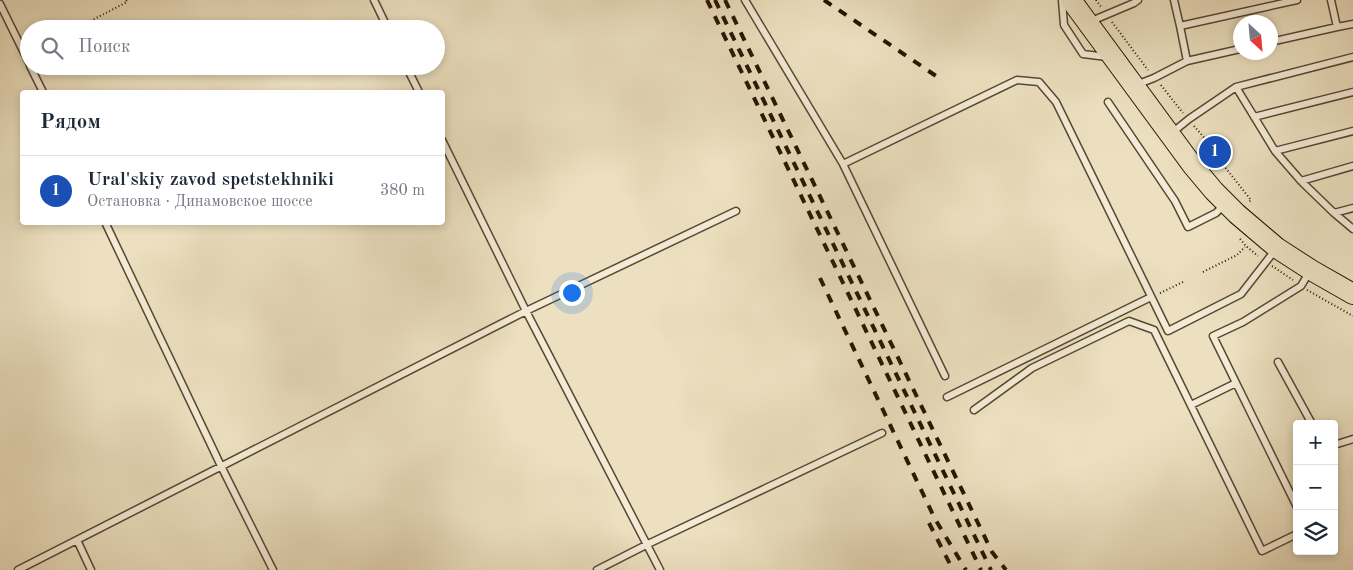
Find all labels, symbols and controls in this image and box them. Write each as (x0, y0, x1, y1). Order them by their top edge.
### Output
north arrow (1233, 15, 1278, 60)
search box (20, 20, 445, 75)
icon: search (38, 34, 66, 62)
text: Поиск (78, 38, 130, 57)
text: Рядом (40, 112, 101, 133)
pin: 1 (1199, 133, 1231, 171)
text: Ural'skiy zavod spetstekhniki (87, 171, 334, 190)
text: 1 (51, 183, 61, 199)
text: 380 m (380, 183, 425, 199)
text: Остановка · Динамовское шоссе (87, 194, 313, 210)
your location (559, 280, 585, 306)
map controls (1293, 420, 1338, 555)
button: + (1293, 420, 1338, 465)
button: − (1293, 465, 1338, 510)
button: layers (1293, 510, 1338, 555)

